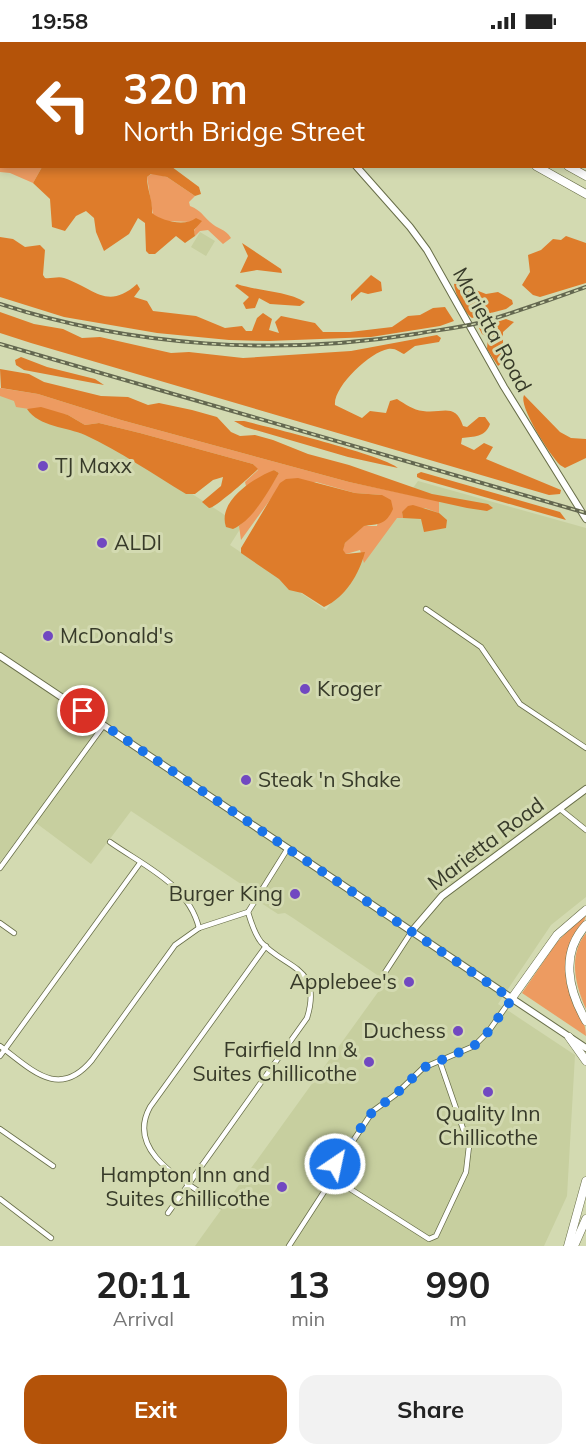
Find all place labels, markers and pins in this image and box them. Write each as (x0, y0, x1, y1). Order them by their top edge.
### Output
place label: TJ Maxx (55, 452, 132, 478)
marker: TJ Maxx (36, 459, 50, 473)
place label: ALDI (114, 529, 162, 555)
marker: ALDI (95, 536, 109, 550)
place label: McDonald's (60, 622, 174, 648)
marker: McDonald's (41, 629, 55, 643)
place label: Kroger (317, 675, 382, 701)
marker: Kroger (298, 682, 312, 696)
pin (57, 685, 108, 736)
place label: Steak 'n Shake (258, 766, 401, 792)
marker: Steak 'n Shake (239, 773, 253, 787)
place label: Burger King (169, 880, 283, 906)
marker: Burger King (288, 887, 302, 901)
place label: Applebee's (289, 968, 397, 994)
marker: Applebee's (402, 975, 416, 989)
place label: Duchess (363, 1017, 446, 1043)
marker: Duchess (451, 1024, 465, 1038)
place label: Fairfield Inn & Suites Chillicothe (192, 1036, 358, 1086)
marker: Fairfield Inn & Suites Chillicothe (362, 1055, 376, 1069)
marker: Quality Inn Chillicothe (481, 1085, 495, 1099)
place label: Quality Inn Chillicothe (435, 1100, 541, 1150)
place label: Hampton Inn and Suites Chillicothe (100, 1161, 270, 1211)
marker: Hampton Inn and Suites Chillicothe (275, 1180, 289, 1194)

